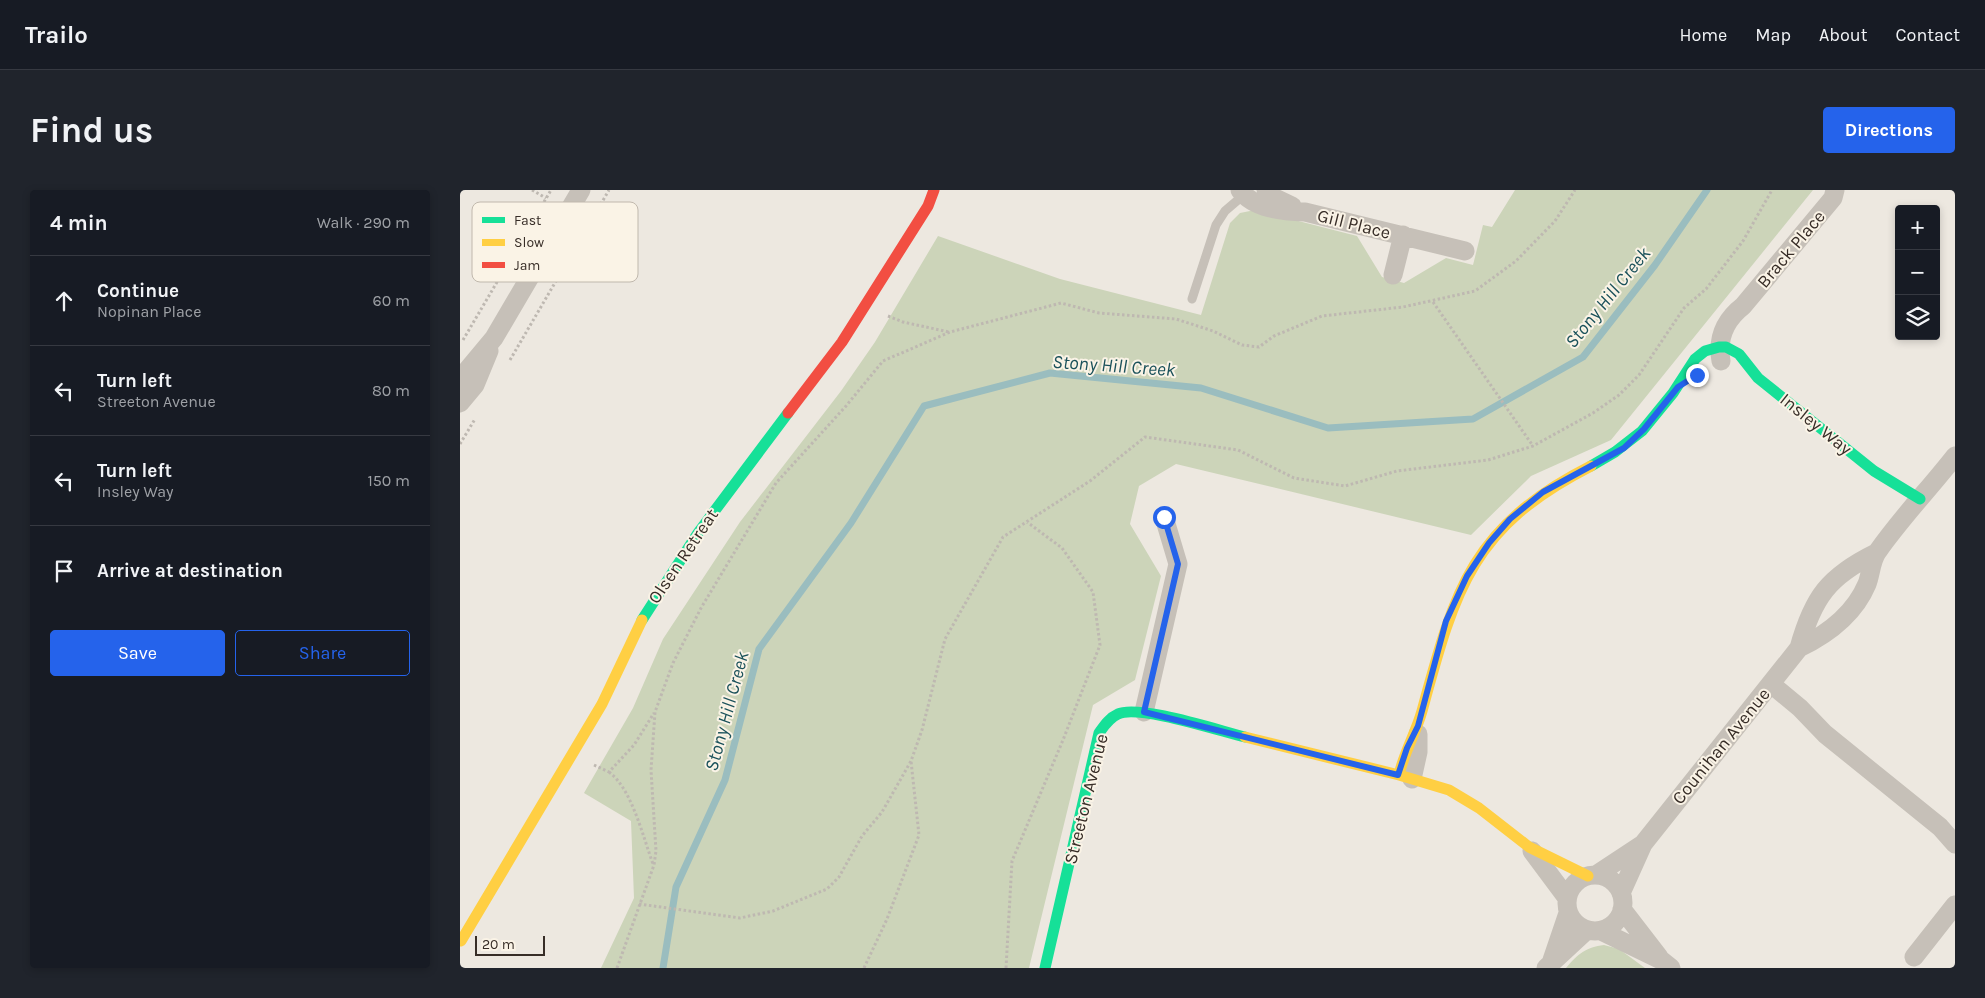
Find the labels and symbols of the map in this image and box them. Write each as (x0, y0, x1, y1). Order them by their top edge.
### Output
legend (472, 202, 638, 282)
street label: Gill Place (1315, 204, 1393, 244)
street label: Brack Place (1752, 206, 1830, 292)
text: Fast (514, 212, 541, 229)
text: Slow (514, 234, 544, 251)
water label: Stony Hill Creek (1560, 243, 1655, 352)
text: Jam (514, 257, 540, 274)
water label: Stony Hill Creek (1052, 351, 1176, 381)
route end (1686, 364, 1709, 387)
street label: Insley Way (1776, 388, 1857, 460)
street label: Olsen Retreat (643, 504, 723, 608)
route start (1153, 506, 1176, 529)
water label: Stony Hill Creek (700, 649, 754, 774)
street label: Counihan Avenue (1667, 683, 1775, 809)
street label: Streeton Avenue (1059, 732, 1113, 866)
scale bar (475, 933, 545, 956)

